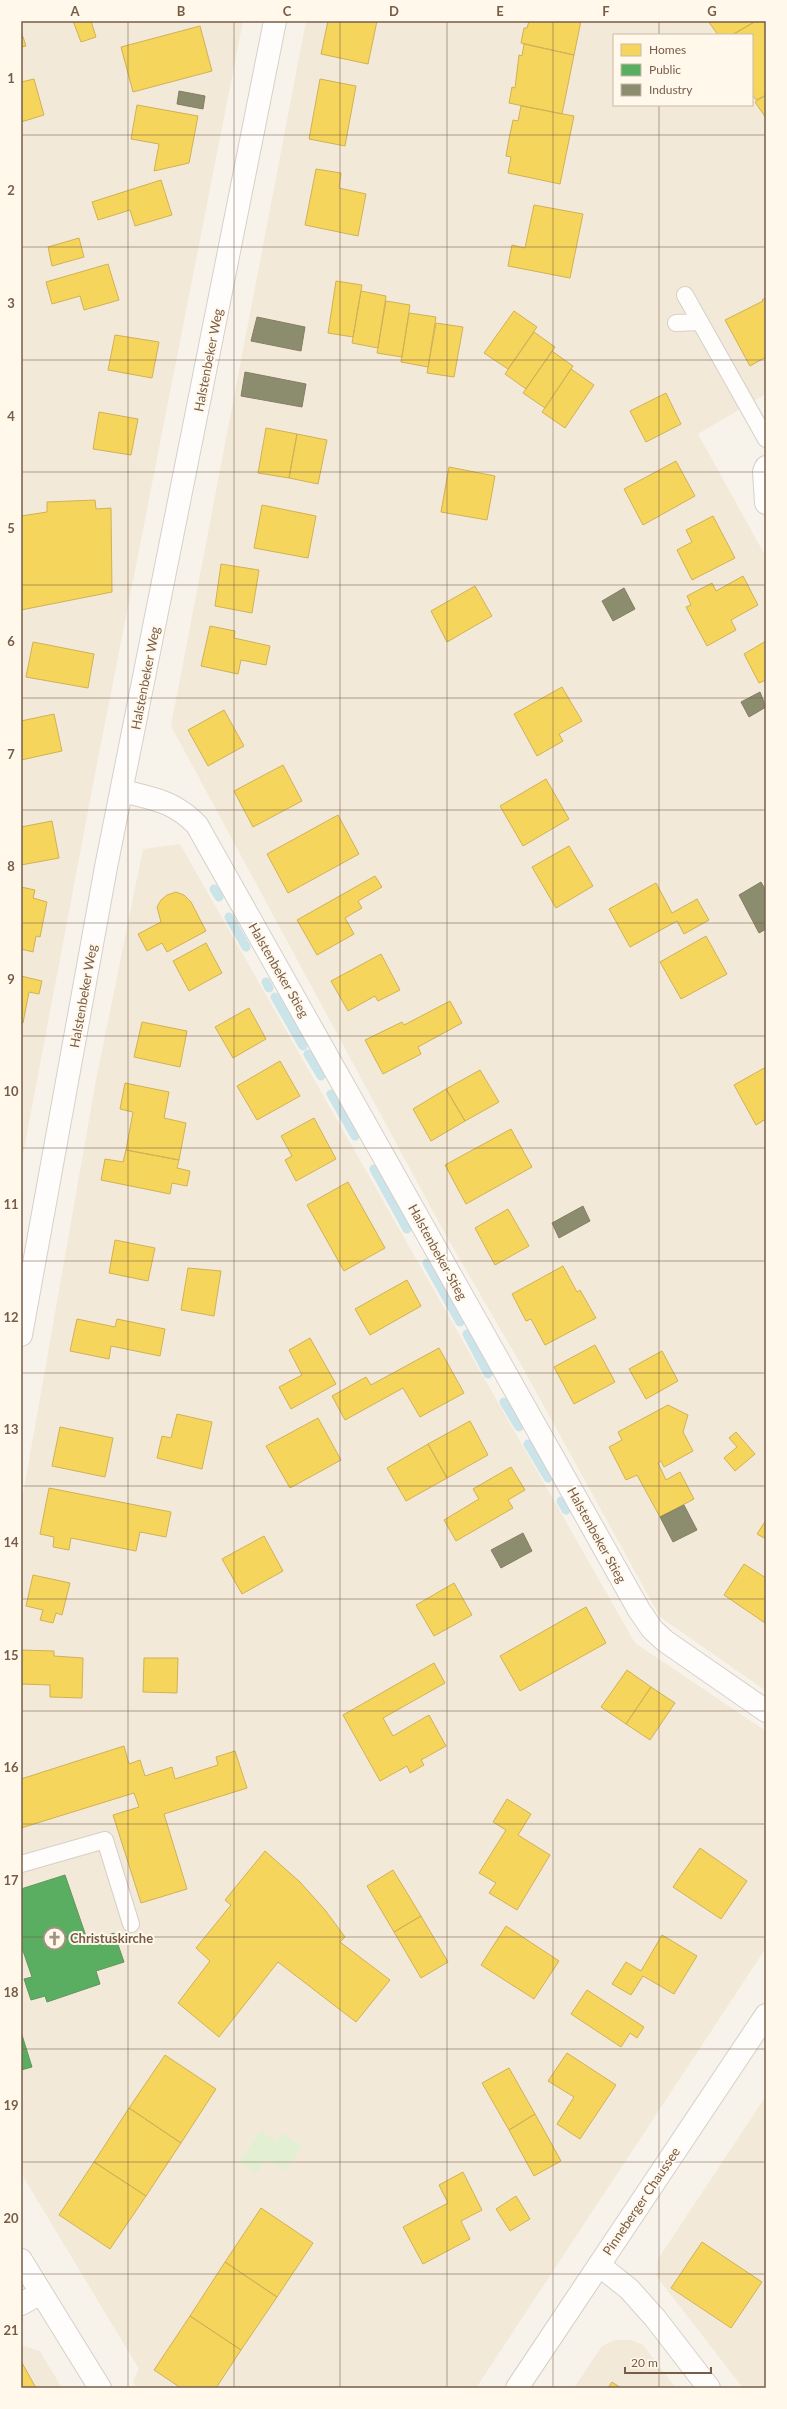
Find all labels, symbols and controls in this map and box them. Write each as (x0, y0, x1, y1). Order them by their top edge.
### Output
text: A (69, 3, 80, 19)
text: B (177, 3, 186, 19)
text: C (283, 3, 292, 19)
text: D (389, 3, 399, 19)
text: E (496, 3, 504, 19)
text: F (602, 3, 610, 19)
text: G (707, 3, 717, 19)
legend (613, 34, 753, 106)
text: Homes (649, 42, 686, 57)
text: Public (649, 62, 681, 77)
text: 1 (7, 70, 15, 86)
text: Industry (649, 82, 693, 97)
text: 2 (7, 182, 15, 198)
text: 3 (7, 295, 15, 311)
street label: Halstenbeker Weg (190, 307, 226, 413)
text: 4 (7, 408, 15, 424)
text: 5 (7, 520, 15, 536)
street label: Halstenbeker Weg (127, 625, 163, 731)
text: 6 (7, 633, 15, 649)
text: 7 (7, 746, 15, 762)
text: 8 (7, 858, 15, 874)
street label: Halstenbeker Stieg (245, 920, 313, 1021)
street label: Halstenbeker Weg (66, 943, 100, 1049)
text: 9 (7, 971, 15, 987)
text: 10 (3, 1083, 19, 1099)
text: 11 (3, 1196, 19, 1212)
street label: Halstenbeker Stieg (405, 1201, 471, 1303)
text: 12 (3, 1309, 19, 1325)
text: 13 (3, 1421, 19, 1437)
street label: Halstenbeker Stieg (564, 1484, 630, 1586)
text: 14 (3, 1534, 19, 1550)
text: 15 (3, 1647, 19, 1663)
text: 16 (3, 1759, 19, 1775)
text: 17 (3, 1872, 19, 1888)
church icon: Christuskirche (41, 1925, 67, 1951)
place label: Christuskirche (70, 1930, 153, 1946)
text: 18 (3, 1984, 19, 2000)
text: 19 (3, 2097, 19, 2113)
street label: Pinneberger Chaussee (599, 2144, 683, 2258)
text: 20 (3, 2210, 19, 2226)
text: 21 (3, 2322, 19, 2338)
scale bar (625, 2349, 711, 2375)
text: 20 m (631, 2355, 658, 2370)

